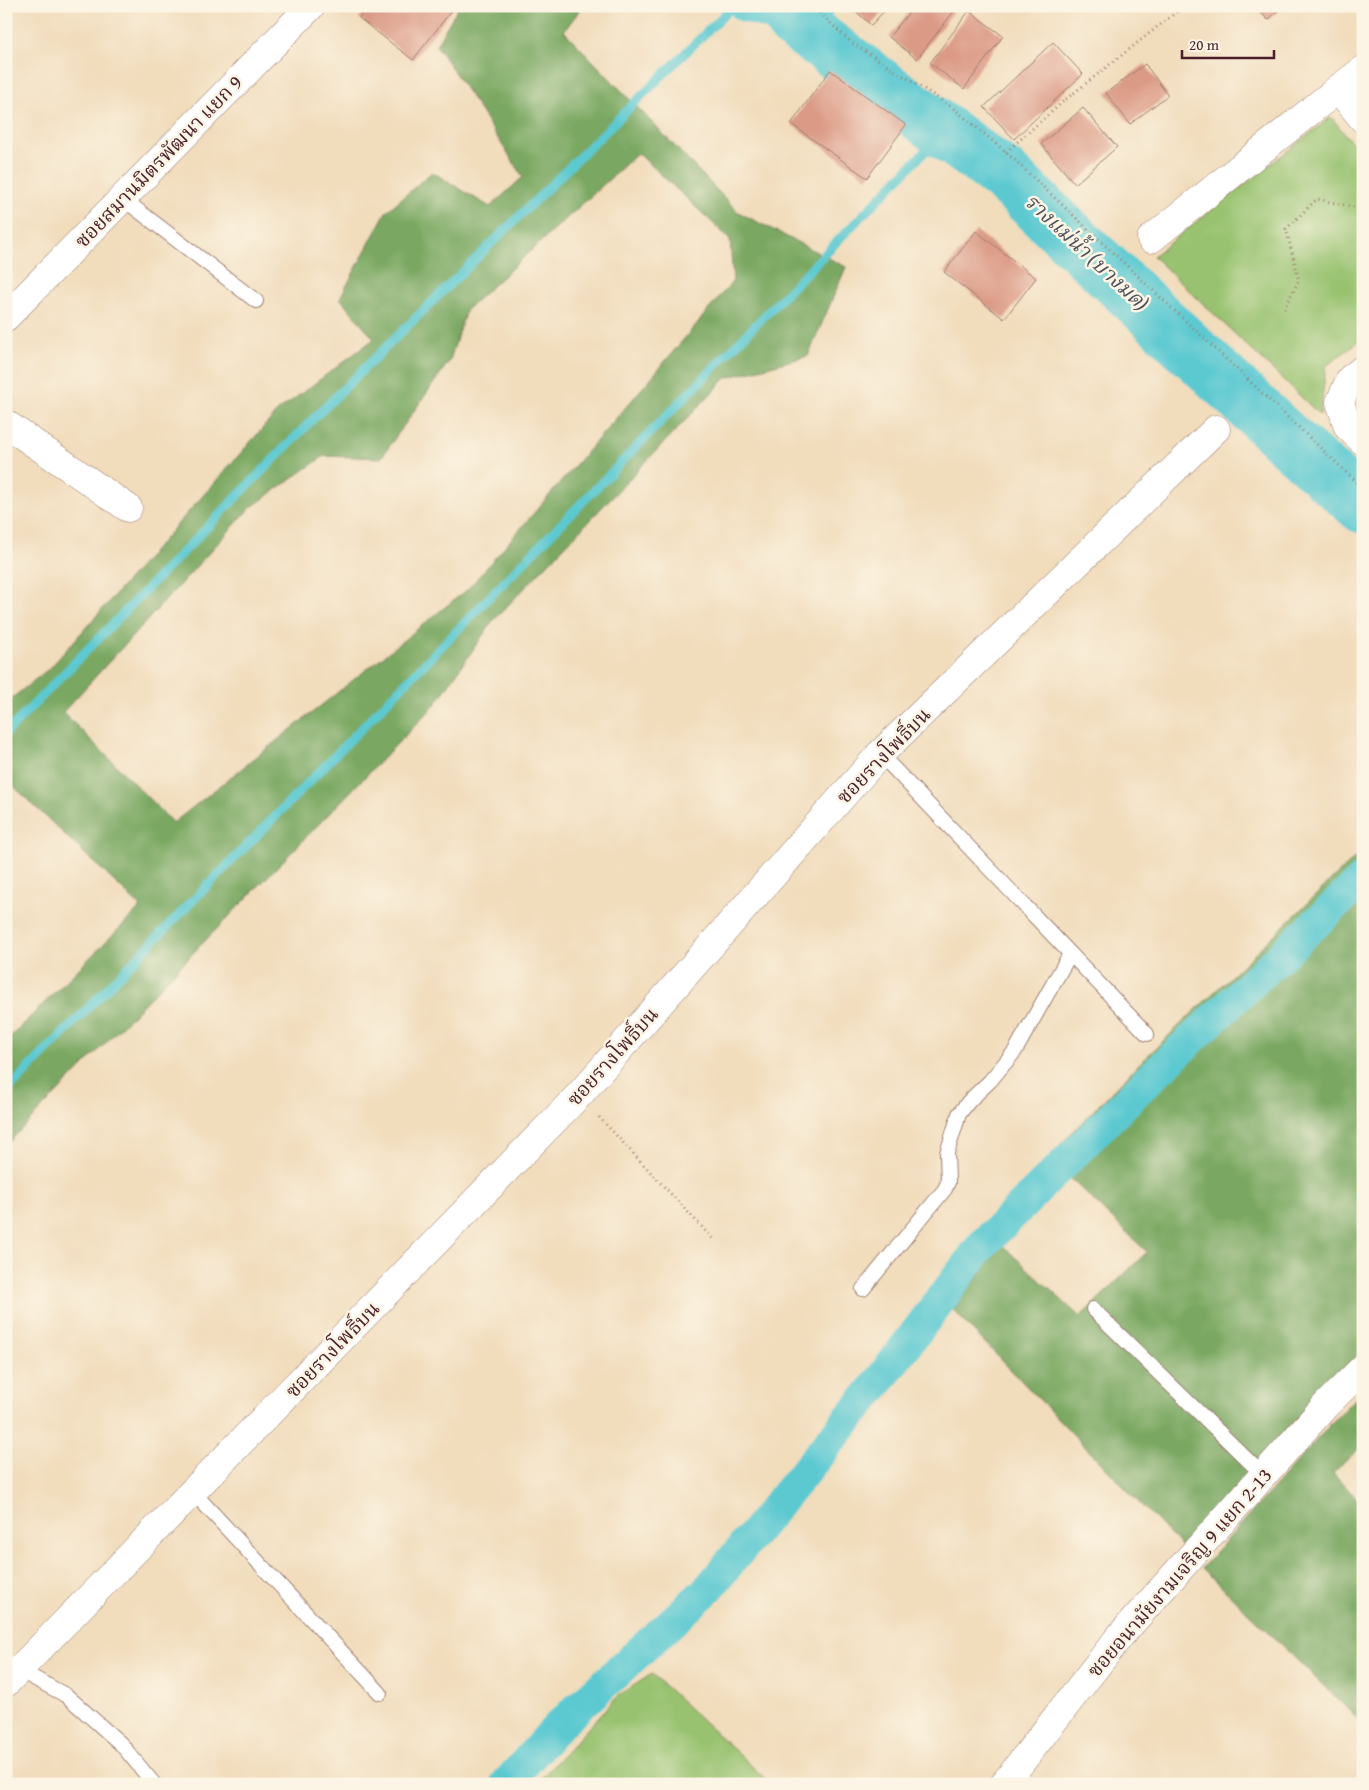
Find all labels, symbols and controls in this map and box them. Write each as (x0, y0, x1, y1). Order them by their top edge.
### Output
scale bar (1182, 28, 1274, 60)
text: 20 m (1189, 34, 1220, 55)
street label: ซอยสมานมิตรพัฒนา แยก 9 (68, 68, 248, 254)
water label: รางแม่น้ำ (บางมด) (1018, 186, 1156, 318)
street label: ซอยรางโพธิ์บน (829, 700, 937, 810)
street label: ซอยรางโพธิ์บน (560, 1000, 664, 1112)
street label: ซอยรางโพธิ์บน (278, 1294, 386, 1404)
street label: ซอยอนามัยงามเจริญ 9 แยก 2-13 (1080, 1461, 1278, 1683)

